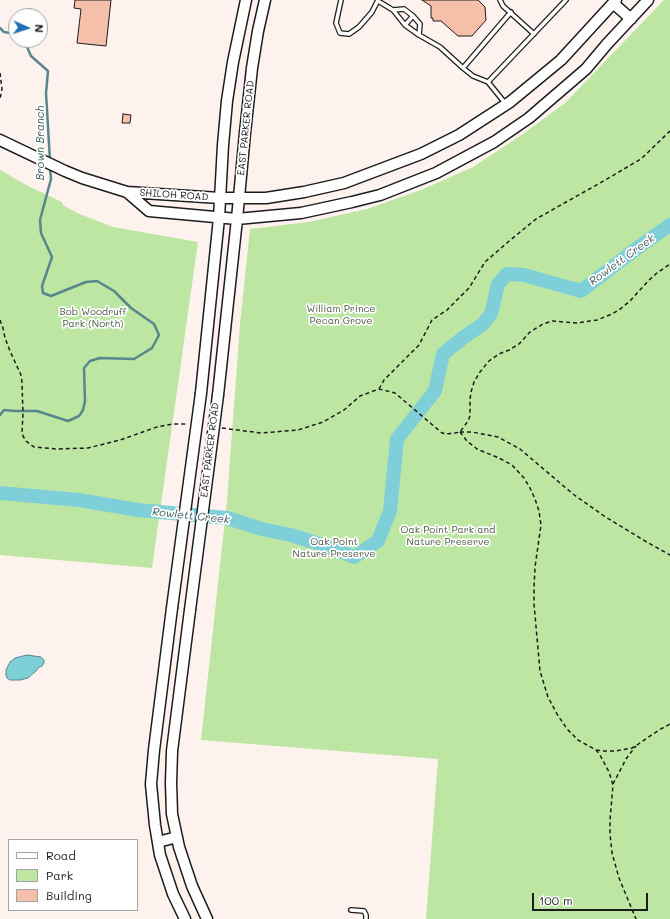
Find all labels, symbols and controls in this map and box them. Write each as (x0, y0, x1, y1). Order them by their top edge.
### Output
north arrow (8, 8, 48, 48)
text: N (32, 24, 47, 33)
street label: EAST PARKER ROAD (235, 80, 257, 176)
water label: Brown Branch (34, 106, 48, 180)
street label: SHILOH ROAD (139, 187, 209, 203)
water label: Rowlett Creek (587, 232, 657, 288)
park label: William Prince Pecan Grove (306, 303, 376, 326)
park label: Bob Woodruff Park (North) (60, 306, 126, 330)
street label: EAST PARKER ROAD (198, 402, 222, 498)
water label: Rowlett Creek (152, 505, 230, 527)
park label: Oak Point Park and Nature Preserve (401, 524, 495, 548)
park label: Oak Point Nature Preserve (293, 536, 375, 560)
legend (8, 839, 138, 911)
text: Road (46, 847, 76, 863)
text: Park (46, 867, 73, 883)
scale bar (534, 885, 650, 911)
text: Building (46, 887, 92, 903)
text: 100 m (539, 892, 573, 908)

